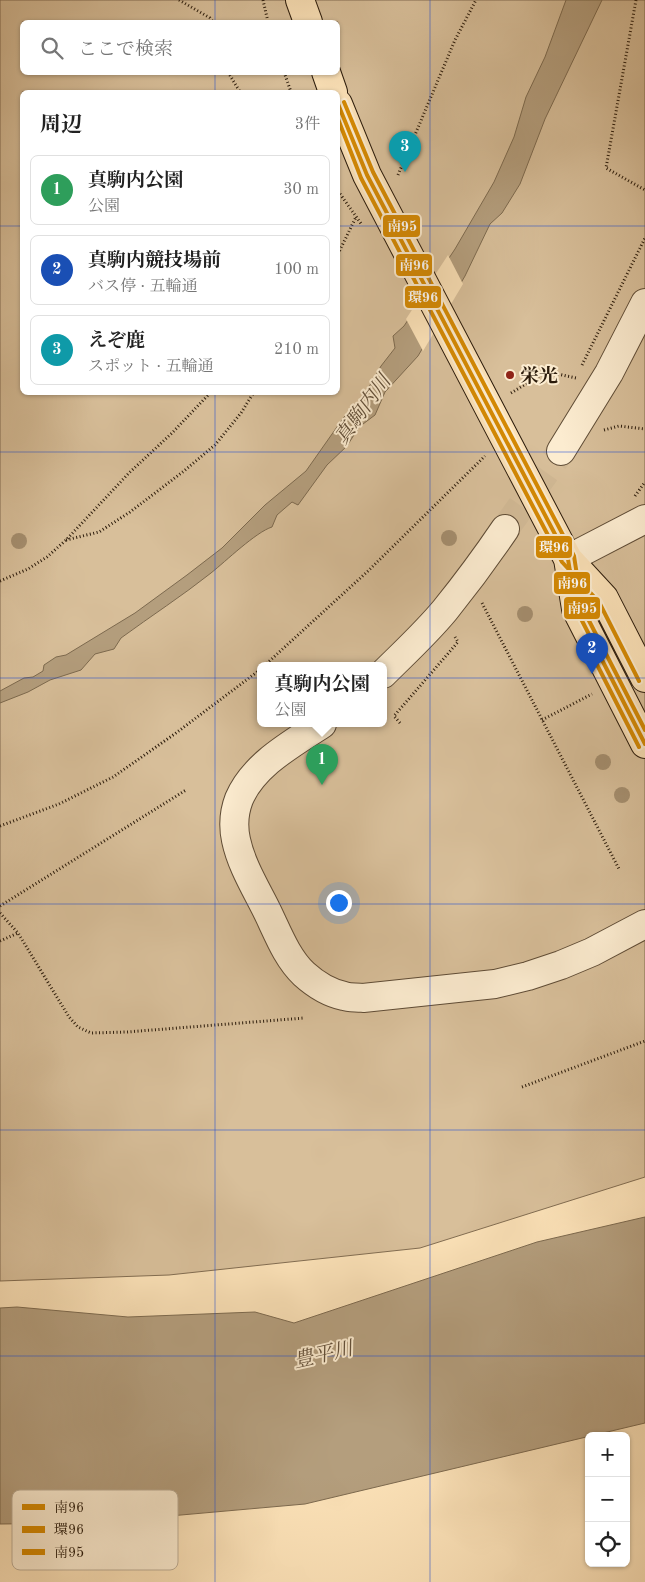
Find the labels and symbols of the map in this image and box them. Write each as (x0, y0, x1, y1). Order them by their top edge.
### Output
pin: 3 (389, 131, 421, 172)
line badge: 南95 (382, 214, 421, 238)
text: 南95 (387, 219, 417, 234)
line badge: 南96 (395, 253, 433, 277)
text: 南96 (399, 258, 429, 273)
line badge: 環96 (404, 285, 442, 309)
text: 環96 (408, 290, 438, 305)
place label: 栄光 (520, 365, 558, 387)
water label: 真駒内川 (330, 369, 396, 448)
marker: 栄光 (504, 369, 516, 381)
line badge: 環96 (535, 535, 573, 559)
text: 環96 (539, 540, 569, 555)
line badge: 南96 (553, 571, 591, 595)
text: 南96 (557, 576, 587, 591)
line badge: 南95 (563, 596, 601, 620)
text: 南95 (567, 601, 597, 616)
pin: 2 (576, 633, 608, 674)
pin: 1 (306, 744, 338, 785)
your location (326, 890, 352, 916)
water label: 豊平川 (292, 1337, 357, 1372)
legend (12, 1490, 178, 1570)
text: 南96 (54, 1500, 84, 1515)
text: 環96 (54, 1522, 84, 1537)
text: 南95 (54, 1545, 84, 1560)

